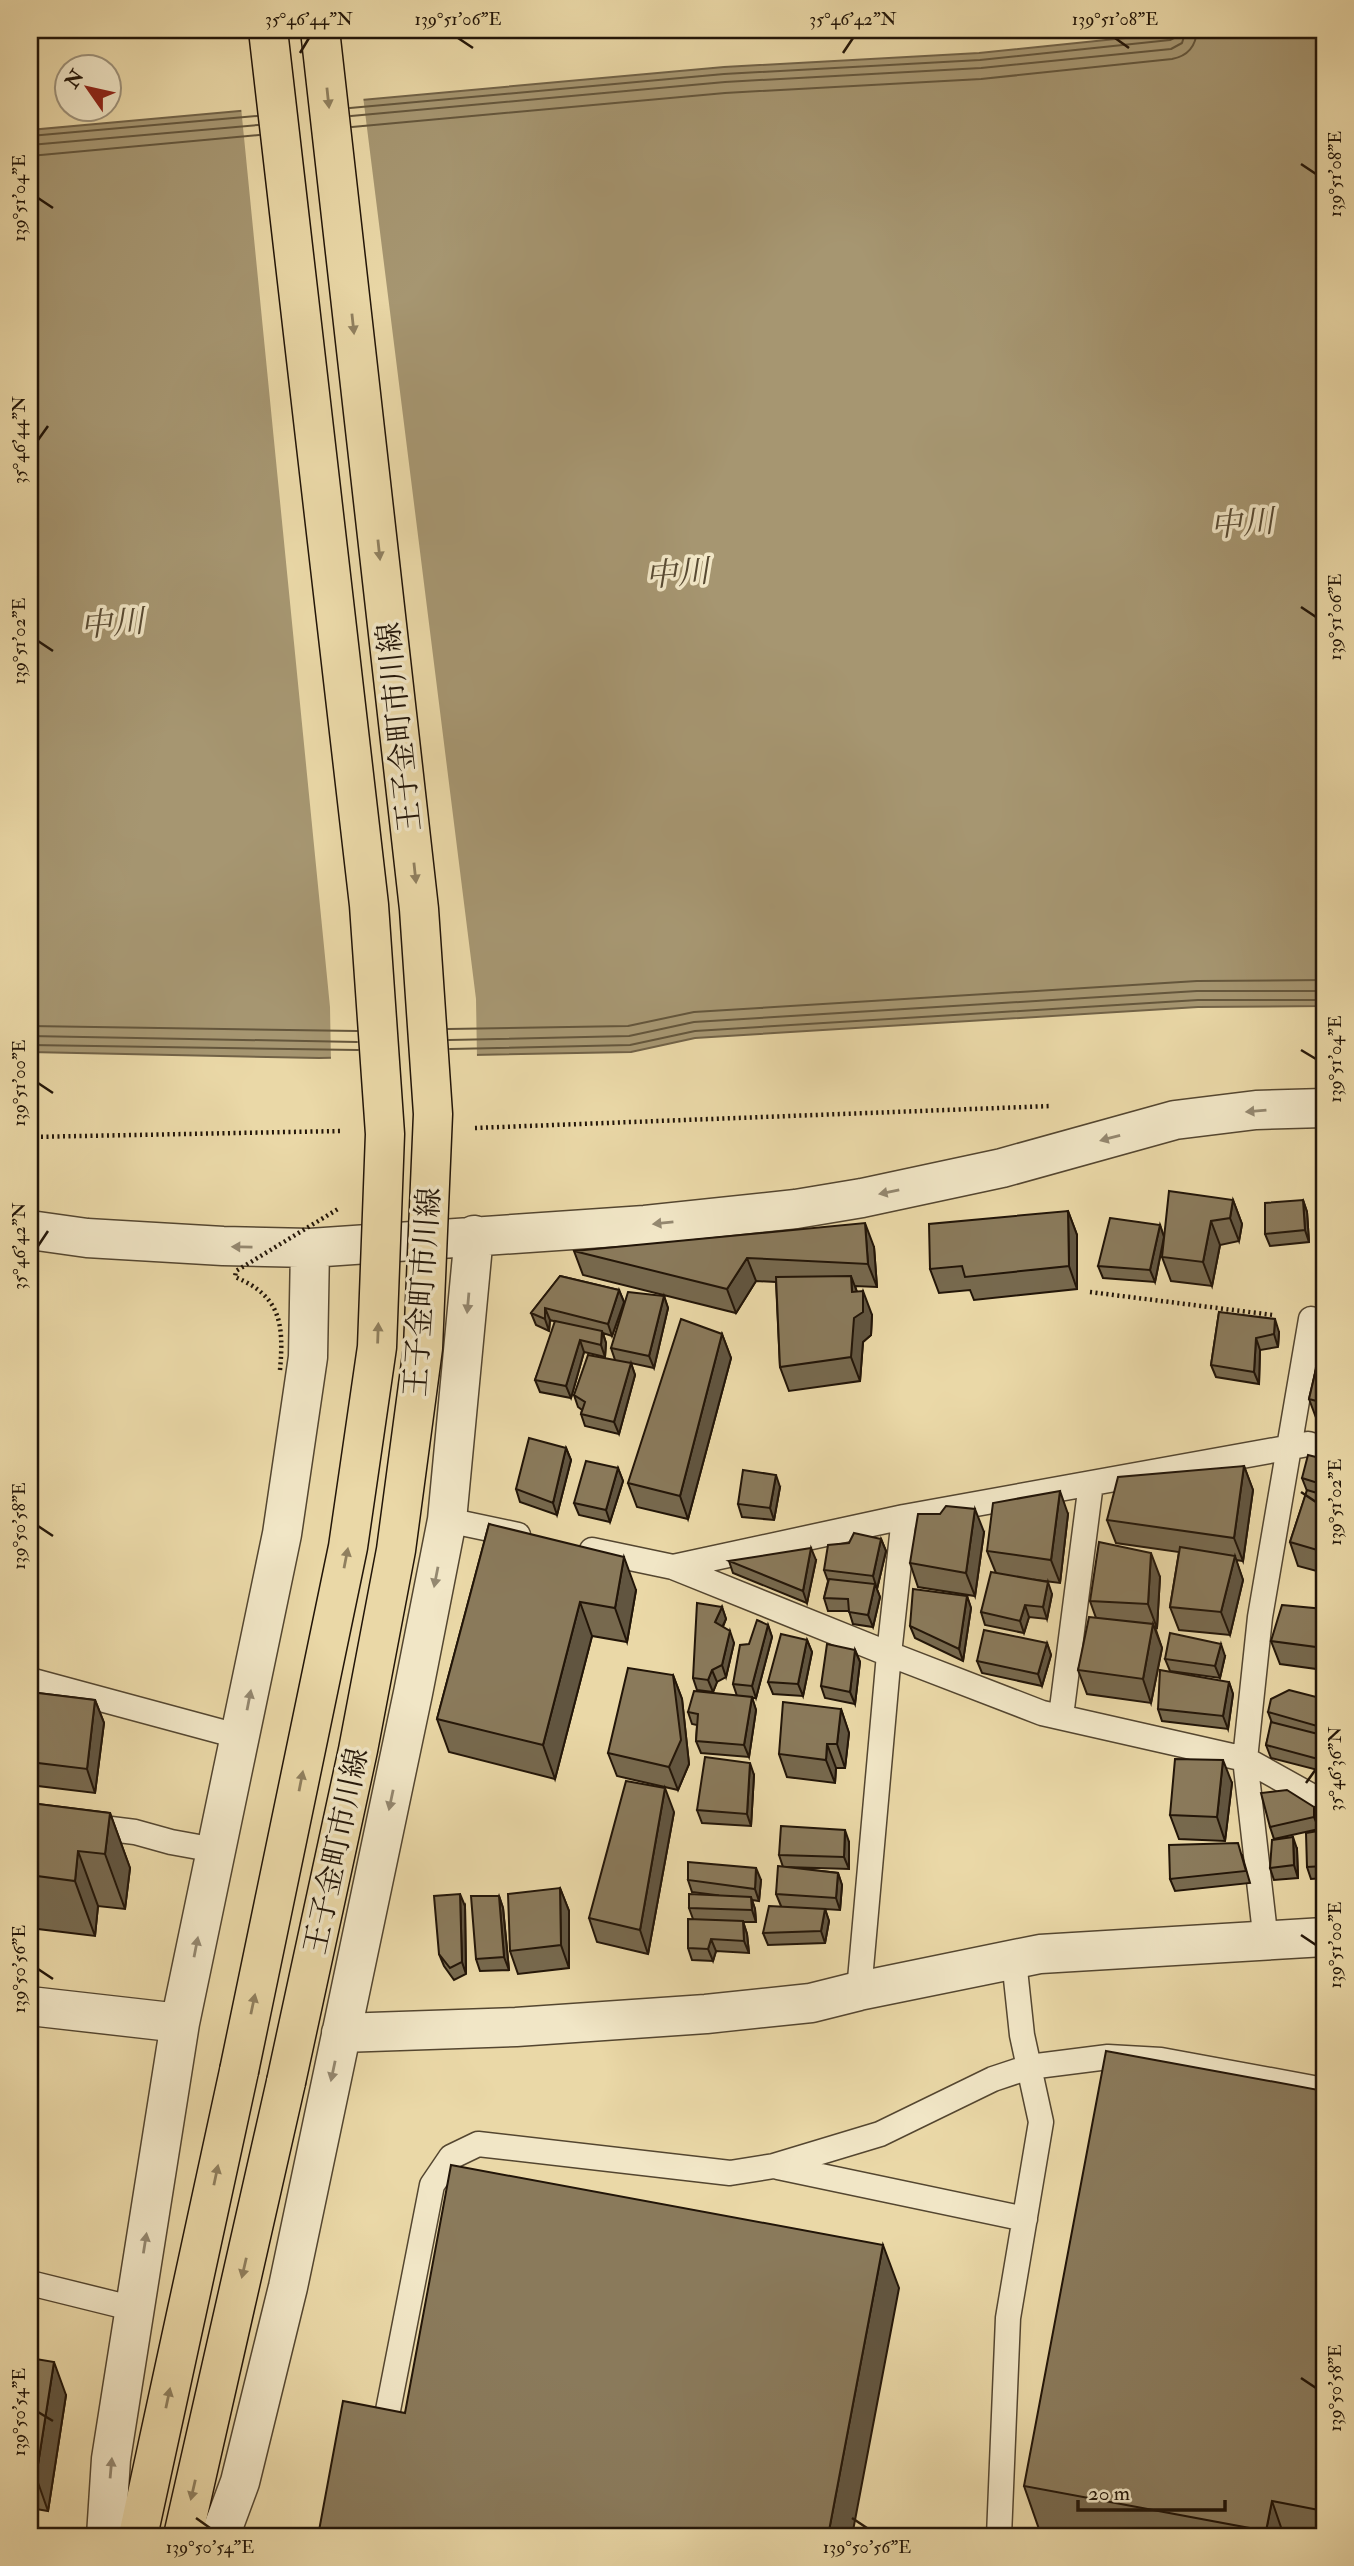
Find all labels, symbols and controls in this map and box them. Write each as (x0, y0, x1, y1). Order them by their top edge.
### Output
text: 35°46'44"N (265, 8, 353, 31)
text: 139°51'06"E (415, 8, 502, 31)
text: 35°46'42"N (809, 8, 897, 31)
text: 139°51'08"E (1072, 8, 1158, 31)
north arrow (52, 52, 122, 122)
text: N (59, 64, 90, 94)
one-way arrow (322, 87, 333, 109)
text: 139°51'08"E (1324, 131, 1347, 217)
text: 139°51'04"E (8, 154, 31, 242)
one-way arrow (348, 313, 359, 335)
text: 35°46'44"N (8, 396, 31, 484)
water label: 中川 (1208, 501, 1279, 547)
one-way arrow (373, 539, 384, 561)
water label: 中川 (643, 551, 714, 597)
text: 139°51'06"E (1324, 573, 1347, 660)
text: 139°51'02"E (8, 597, 31, 685)
water label: 中川 (78, 601, 149, 647)
street label: 王子金町市川線 (370, 621, 429, 833)
one-way arrow (410, 862, 421, 884)
text: 139°51'04"E (1324, 1015, 1347, 1103)
text: 139°51'00"E (8, 1039, 31, 1127)
one-way arrow (1245, 1106, 1267, 1117)
one-way arrow (1099, 1134, 1120, 1144)
street label: 王子金町市川線 (397, 1186, 448, 1398)
one-way arrow (878, 1187, 900, 1198)
text: 35°46'42"N (8, 1202, 31, 1290)
one-way arrow (652, 1217, 674, 1228)
one-way arrow (230, 1241, 252, 1252)
one-way arrow (462, 1292, 473, 1314)
one-way arrow (372, 1322, 383, 1344)
text: 139°51'02"E (1324, 1458, 1347, 1546)
text: 139°50'58"E (8, 1482, 31, 1570)
one-way arrow (340, 1547, 351, 1569)
one-way arrow (430, 1566, 441, 1588)
one-way arrow (243, 1689, 254, 1711)
text: 35°46'36"N (1324, 1727, 1347, 1811)
street label: 王子金町市川線 (297, 1745, 376, 1958)
one-way arrow (295, 1770, 306, 1792)
one-way arrow (386, 1789, 397, 1811)
text: 139°51'00"E (1324, 1901, 1347, 1989)
text: 139°50'56"E (8, 1925, 31, 2013)
one-way arrow (190, 1936, 201, 1958)
one-way arrow (248, 1993, 259, 2015)
one-way arrow (328, 2060, 339, 2082)
one-way arrow (211, 2164, 222, 2186)
one-way arrow (140, 2232, 151, 2254)
one-way arrow (238, 2257, 249, 2279)
text: 139°50'58"E (1324, 2344, 1347, 2432)
text: 139°50'54"E (8, 2368, 31, 2456)
one-way arrow (163, 2387, 174, 2409)
one-way arrow (106, 2457, 117, 2479)
scale bar (1078, 2468, 1224, 2512)
one-way arrow (188, 2479, 199, 2501)
text: 20 m (1088, 2480, 1130, 2507)
text: 139°50'54"E (166, 2536, 254, 2559)
text: 139°50'56"E (823, 2536, 911, 2559)

